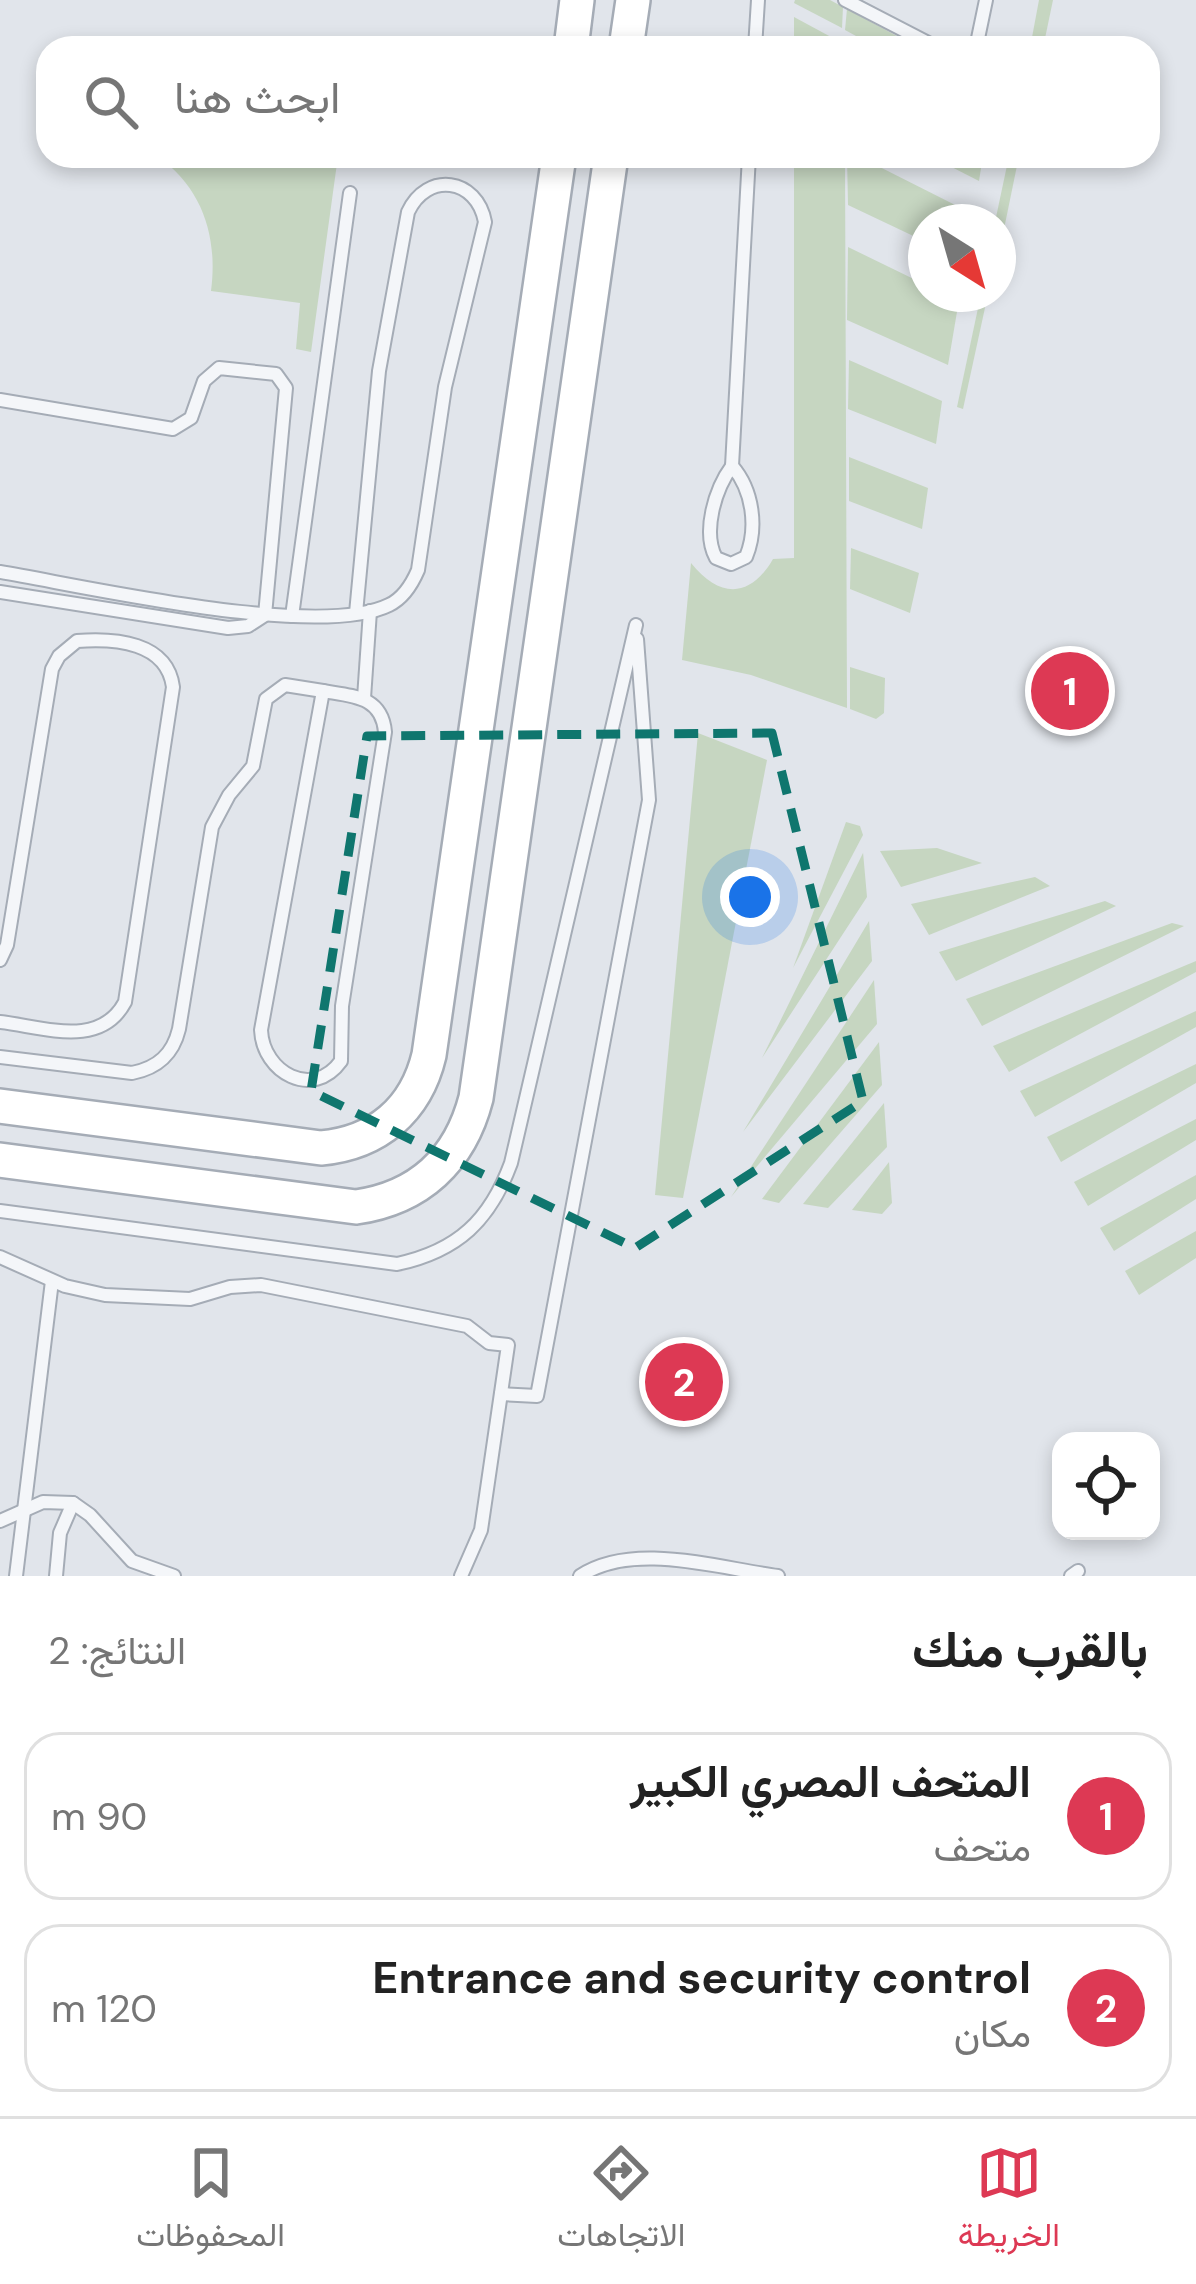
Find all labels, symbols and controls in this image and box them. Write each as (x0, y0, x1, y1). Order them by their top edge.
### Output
search box (36, 36, 1160, 168)
text: ابحث هنا (174, 68, 340, 127)
icon: search (78, 69, 144, 135)
north arrow (908, 204, 1016, 312)
pin: 1 (1031, 646, 1109, 736)
your location (720, 867, 780, 927)
pin: 2 (645, 1337, 723, 1427)
map controls (1052, 1432, 1160, 1540)
button: locate (1052, 1432, 1160, 1540)
text: بالقرب منك (912, 1616, 1148, 1683)
text: النتائج: 2 (48, 1625, 186, 1676)
text: المتحف المصري الكبير (630, 1752, 1031, 1811)
text: 90 m (51, 1791, 147, 1842)
text: 1 (1099, 1791, 1113, 1842)
text: متحف (933, 1822, 1031, 1873)
text: Entrance and security control (372, 1948, 1031, 2007)
text: 120 m (51, 1983, 157, 2034)
text: 2 (1095, 1983, 1117, 2034)
text: مكان (954, 2008, 1031, 2059)
tab: المحفوظات (136, 2140, 285, 2264)
tab: الاتجاهات (557, 2140, 685, 2264)
tab: الخريطة (958, 2140, 1060, 2264)

